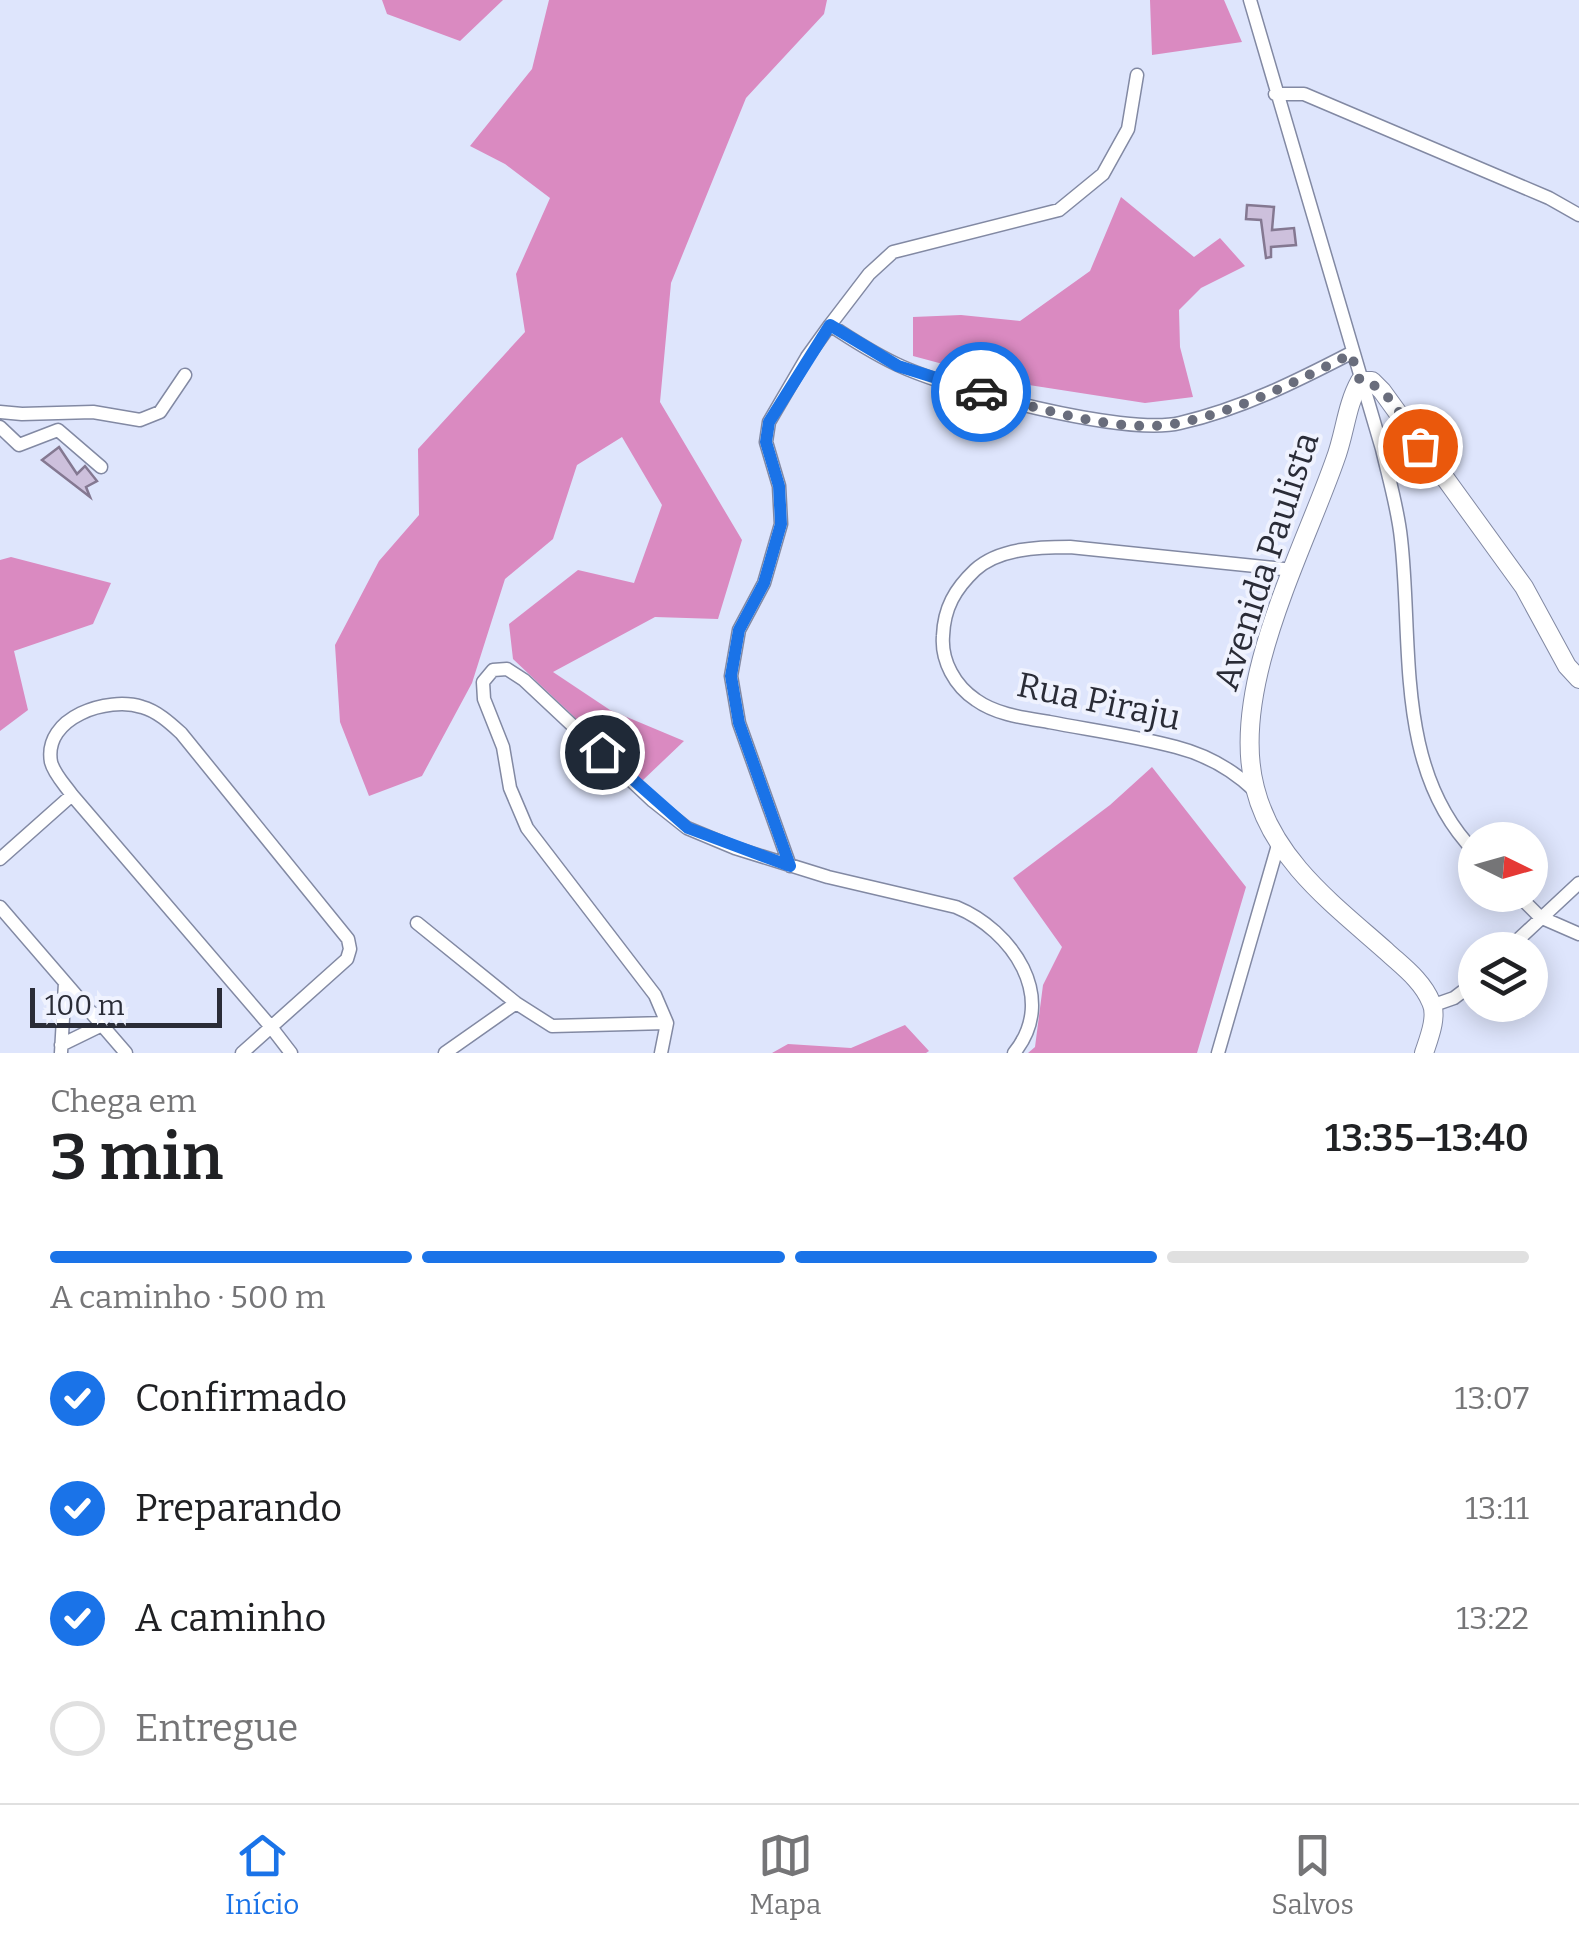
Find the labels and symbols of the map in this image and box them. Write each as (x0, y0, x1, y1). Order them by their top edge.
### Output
courier (931, 342, 1031, 442)
pin (1378, 404, 1463, 489)
street label: Avenida Paulista (1205, 427, 1327, 695)
street label: Rua Piraju (1013, 663, 1185, 739)
pin (560, 710, 645, 795)
north arrow (1458, 822, 1548, 912)
scale bar (30, 983, 222, 1028)

